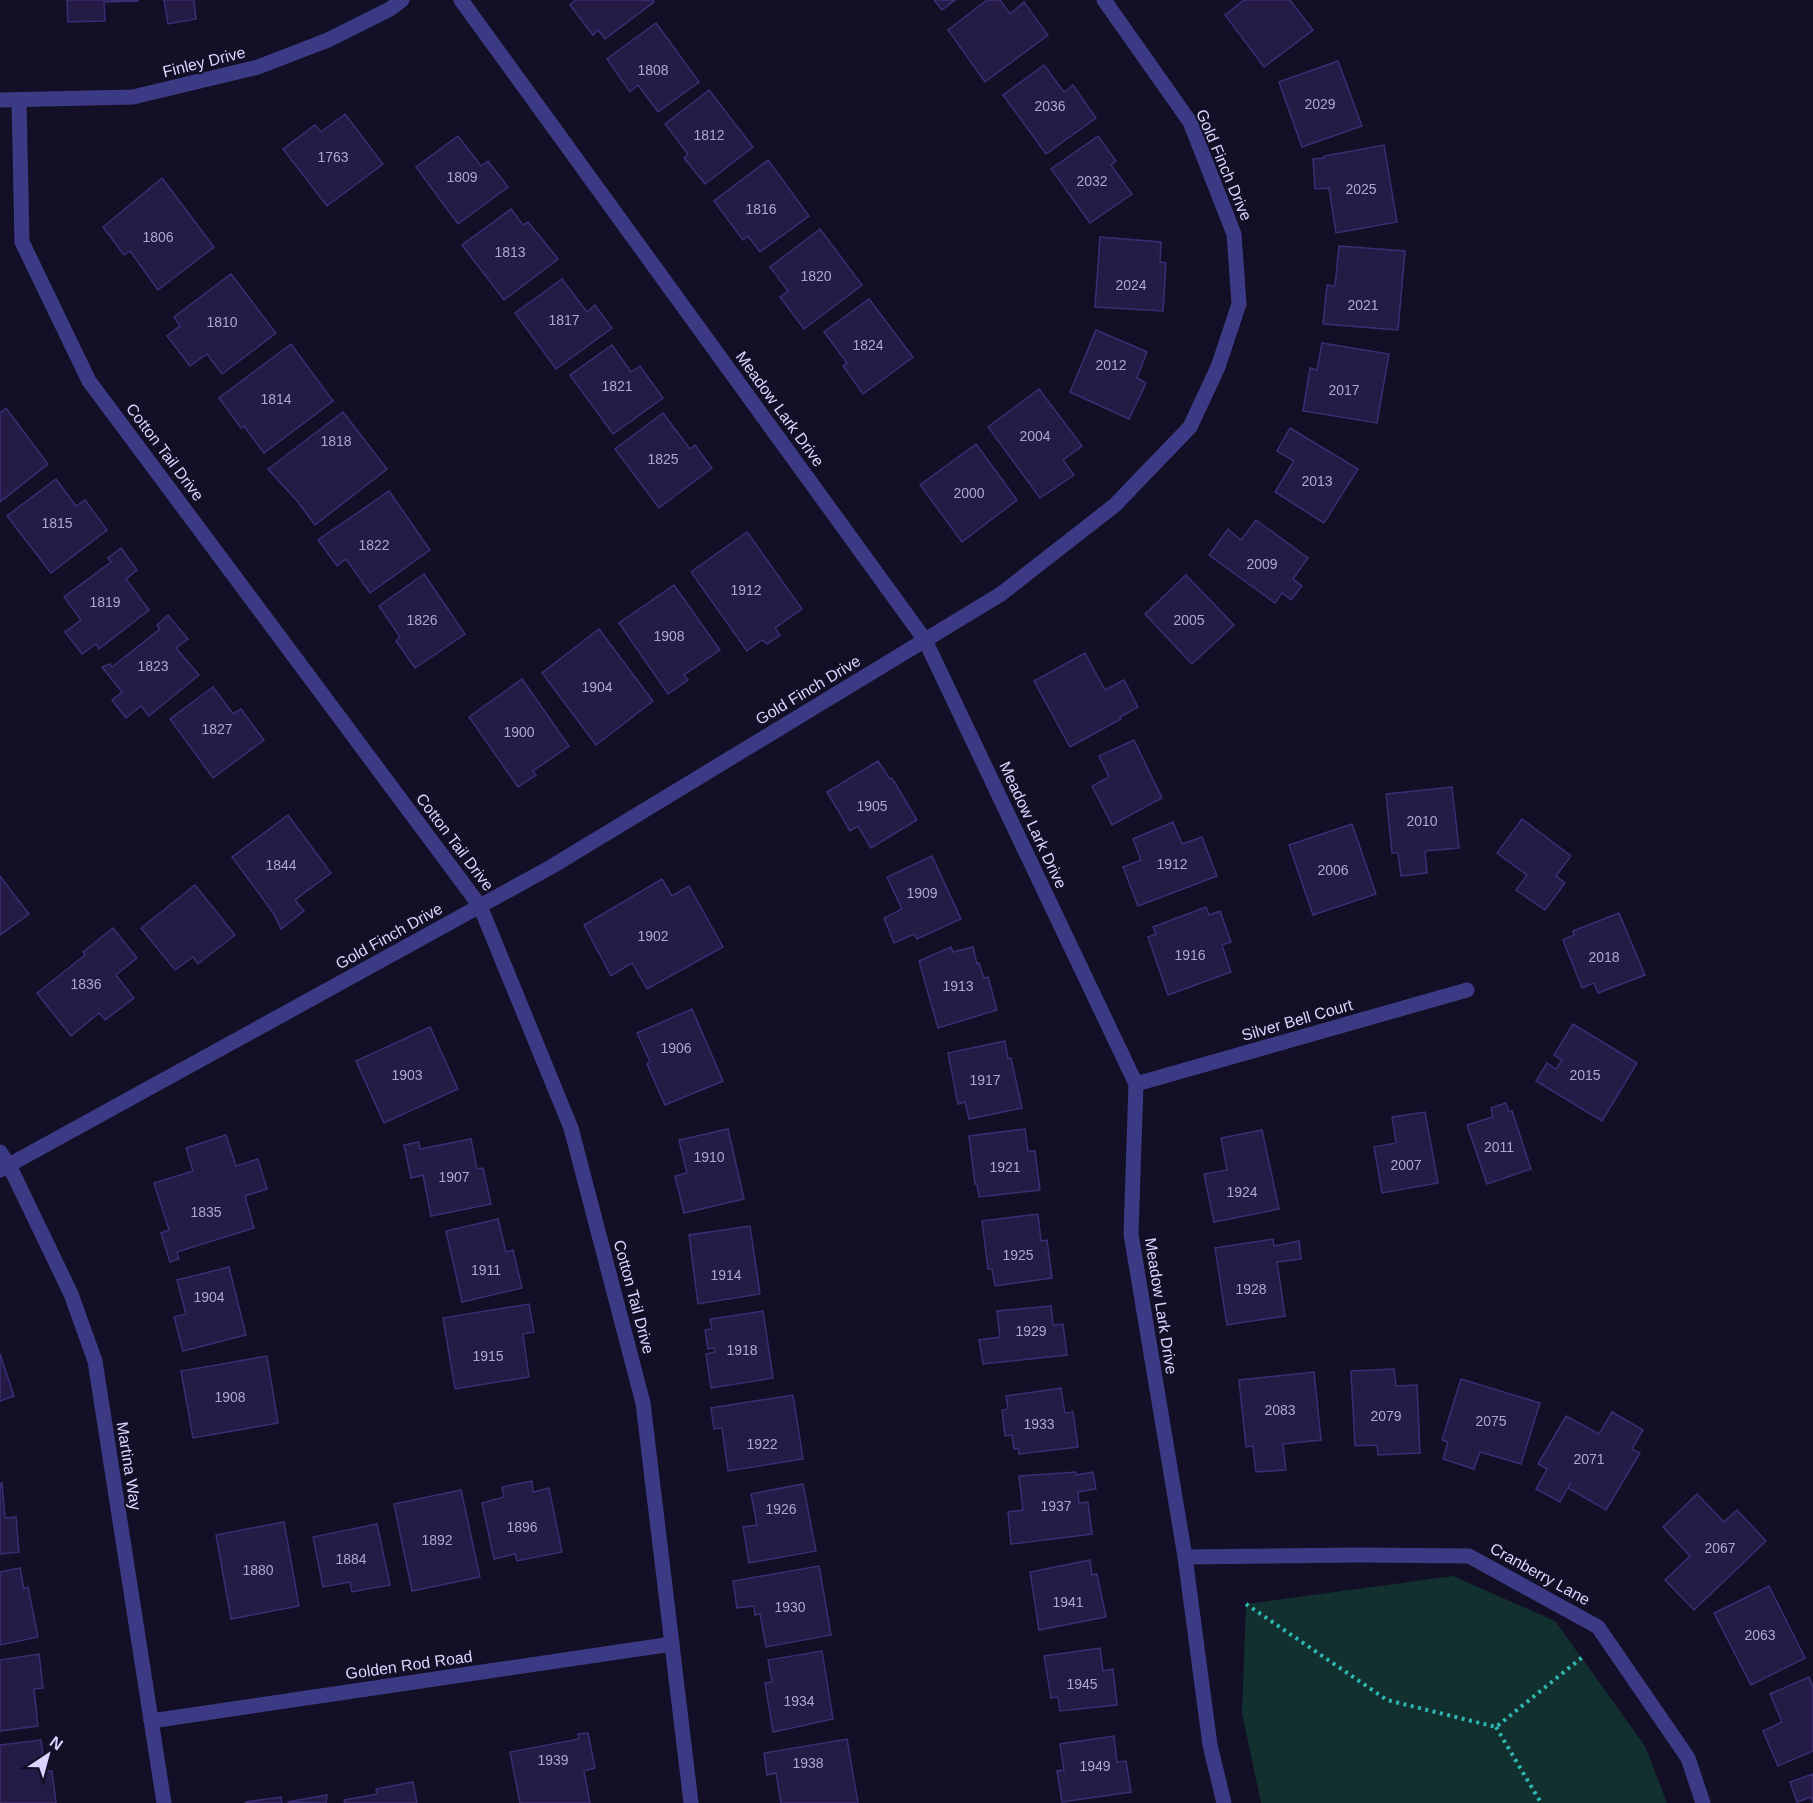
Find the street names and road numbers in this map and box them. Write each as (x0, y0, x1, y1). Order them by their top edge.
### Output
street label: Finley Drive (161, 44, 247, 80)
street label: Gold Finch Drive (1193, 107, 1255, 223)
street label: Meadow Lark Drive (733, 348, 827, 470)
street label: Cotton Tail Drive (123, 400, 207, 504)
street label: Gold Finch Drive (753, 652, 864, 728)
street label: Meadow Lark Drive (996, 759, 1070, 891)
street label: Cotton Tail Drive (413, 790, 497, 894)
street label: Gold Finch Drive (333, 900, 445, 972)
street label: Silver Bell Court (1240, 996, 1355, 1044)
street label: Meadow Lark Drive (1142, 1237, 1180, 1375)
street label: Cotton Tail Drive (611, 1238, 657, 1356)
street label: Martina Way (114, 1421, 144, 1511)
street label: Cranberry Lane (1487, 1540, 1593, 1608)
street label: Golden Rod Road (344, 1648, 474, 1682)

